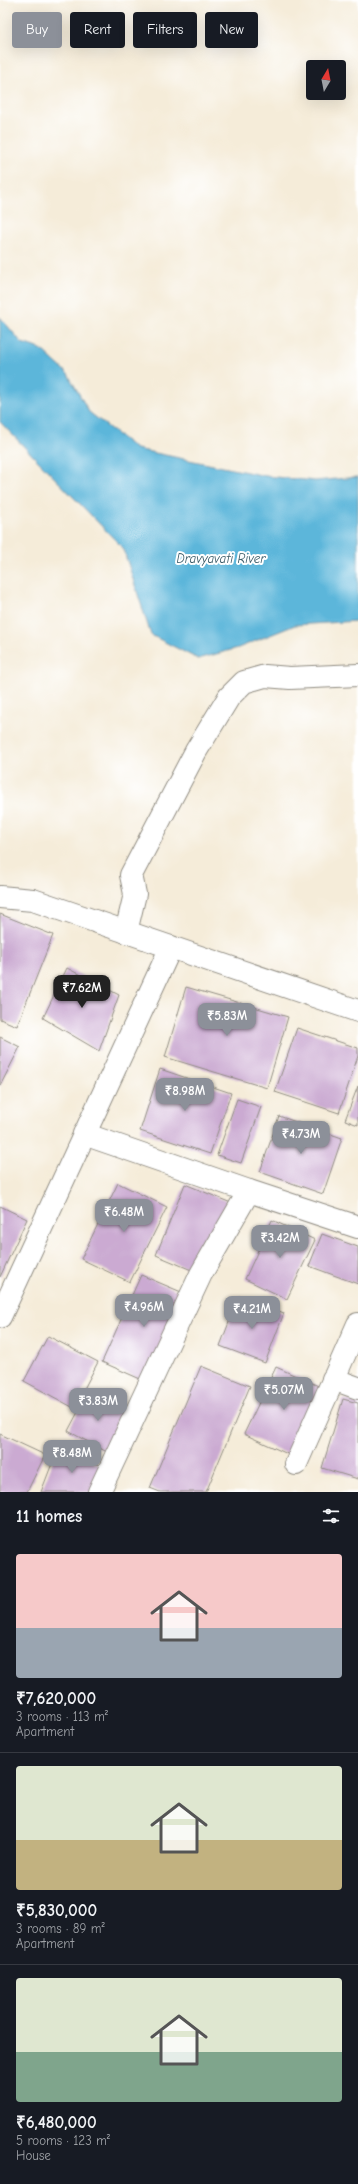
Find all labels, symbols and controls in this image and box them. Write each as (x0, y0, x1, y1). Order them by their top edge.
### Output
chip: Buy (12, 12, 62, 48)
chip: Rent (70, 12, 125, 48)
chip: Filters (133, 12, 197, 48)
chip: New (205, 12, 258, 48)
north arrow (306, 60, 346, 100)
map controls (306, 60, 346, 100)
water label: Dravyavati River (177, 551, 266, 566)
pin: ₹7.62M (49, 975, 115, 1009)
text: ₹7.62M (62, 980, 102, 995)
pin: ₹5.83M (194, 1003, 260, 1037)
text: ₹5.83M (207, 1008, 247, 1023)
pin: ₹8.98M (152, 1078, 218, 1112)
text: ₹8.98M (165, 1083, 205, 1098)
pin: ₹4.73M (268, 1121, 334, 1155)
text: ₹4.73M (282, 1126, 320, 1141)
pin: ₹6.48M (91, 1199, 157, 1233)
text: ₹6.48M (104, 1204, 144, 1219)
pin: ₹3.42M (247, 1225, 313, 1259)
text: ₹3.42M (260, 1230, 300, 1245)
pin: ₹4.96M (111, 1294, 177, 1328)
pin: ₹4.21M (219, 1296, 285, 1330)
text: ₹4.96M (124, 1299, 164, 1314)
text: ₹4.21M (233, 1301, 271, 1316)
pin: ₹5.07M (251, 1377, 317, 1411)
text: ₹5.07M (264, 1382, 304, 1397)
pin: ₹3.83M (65, 1388, 131, 1422)
text: ₹3.83M (78, 1393, 118, 1408)
pin: ₹8.48M (39, 1440, 105, 1474)
text: ₹8.48M (52, 1445, 92, 1460)
icon: filters (320, 1505, 342, 1527)
text: 11 homes (16, 1507, 82, 1526)
icon: home (143, 1580, 215, 1652)
text: ₹7,620,000 (16, 1689, 96, 1708)
text: 3 rooms · 113 m² (16, 1709, 108, 1724)
text: Apartment (16, 1724, 74, 1739)
icon: home (143, 1792, 215, 1864)
text: ₹5,830,000 (16, 1901, 97, 1920)
text: 3 rooms · 89 m² (16, 1921, 105, 1936)
text: Apartment (16, 1936, 74, 1951)
icon: home (143, 2004, 215, 2076)
text: ₹6,480,000 (16, 2113, 97, 2132)
text: 5 rooms · 123 m² (16, 2133, 110, 2148)
text: House (16, 2148, 51, 2163)

